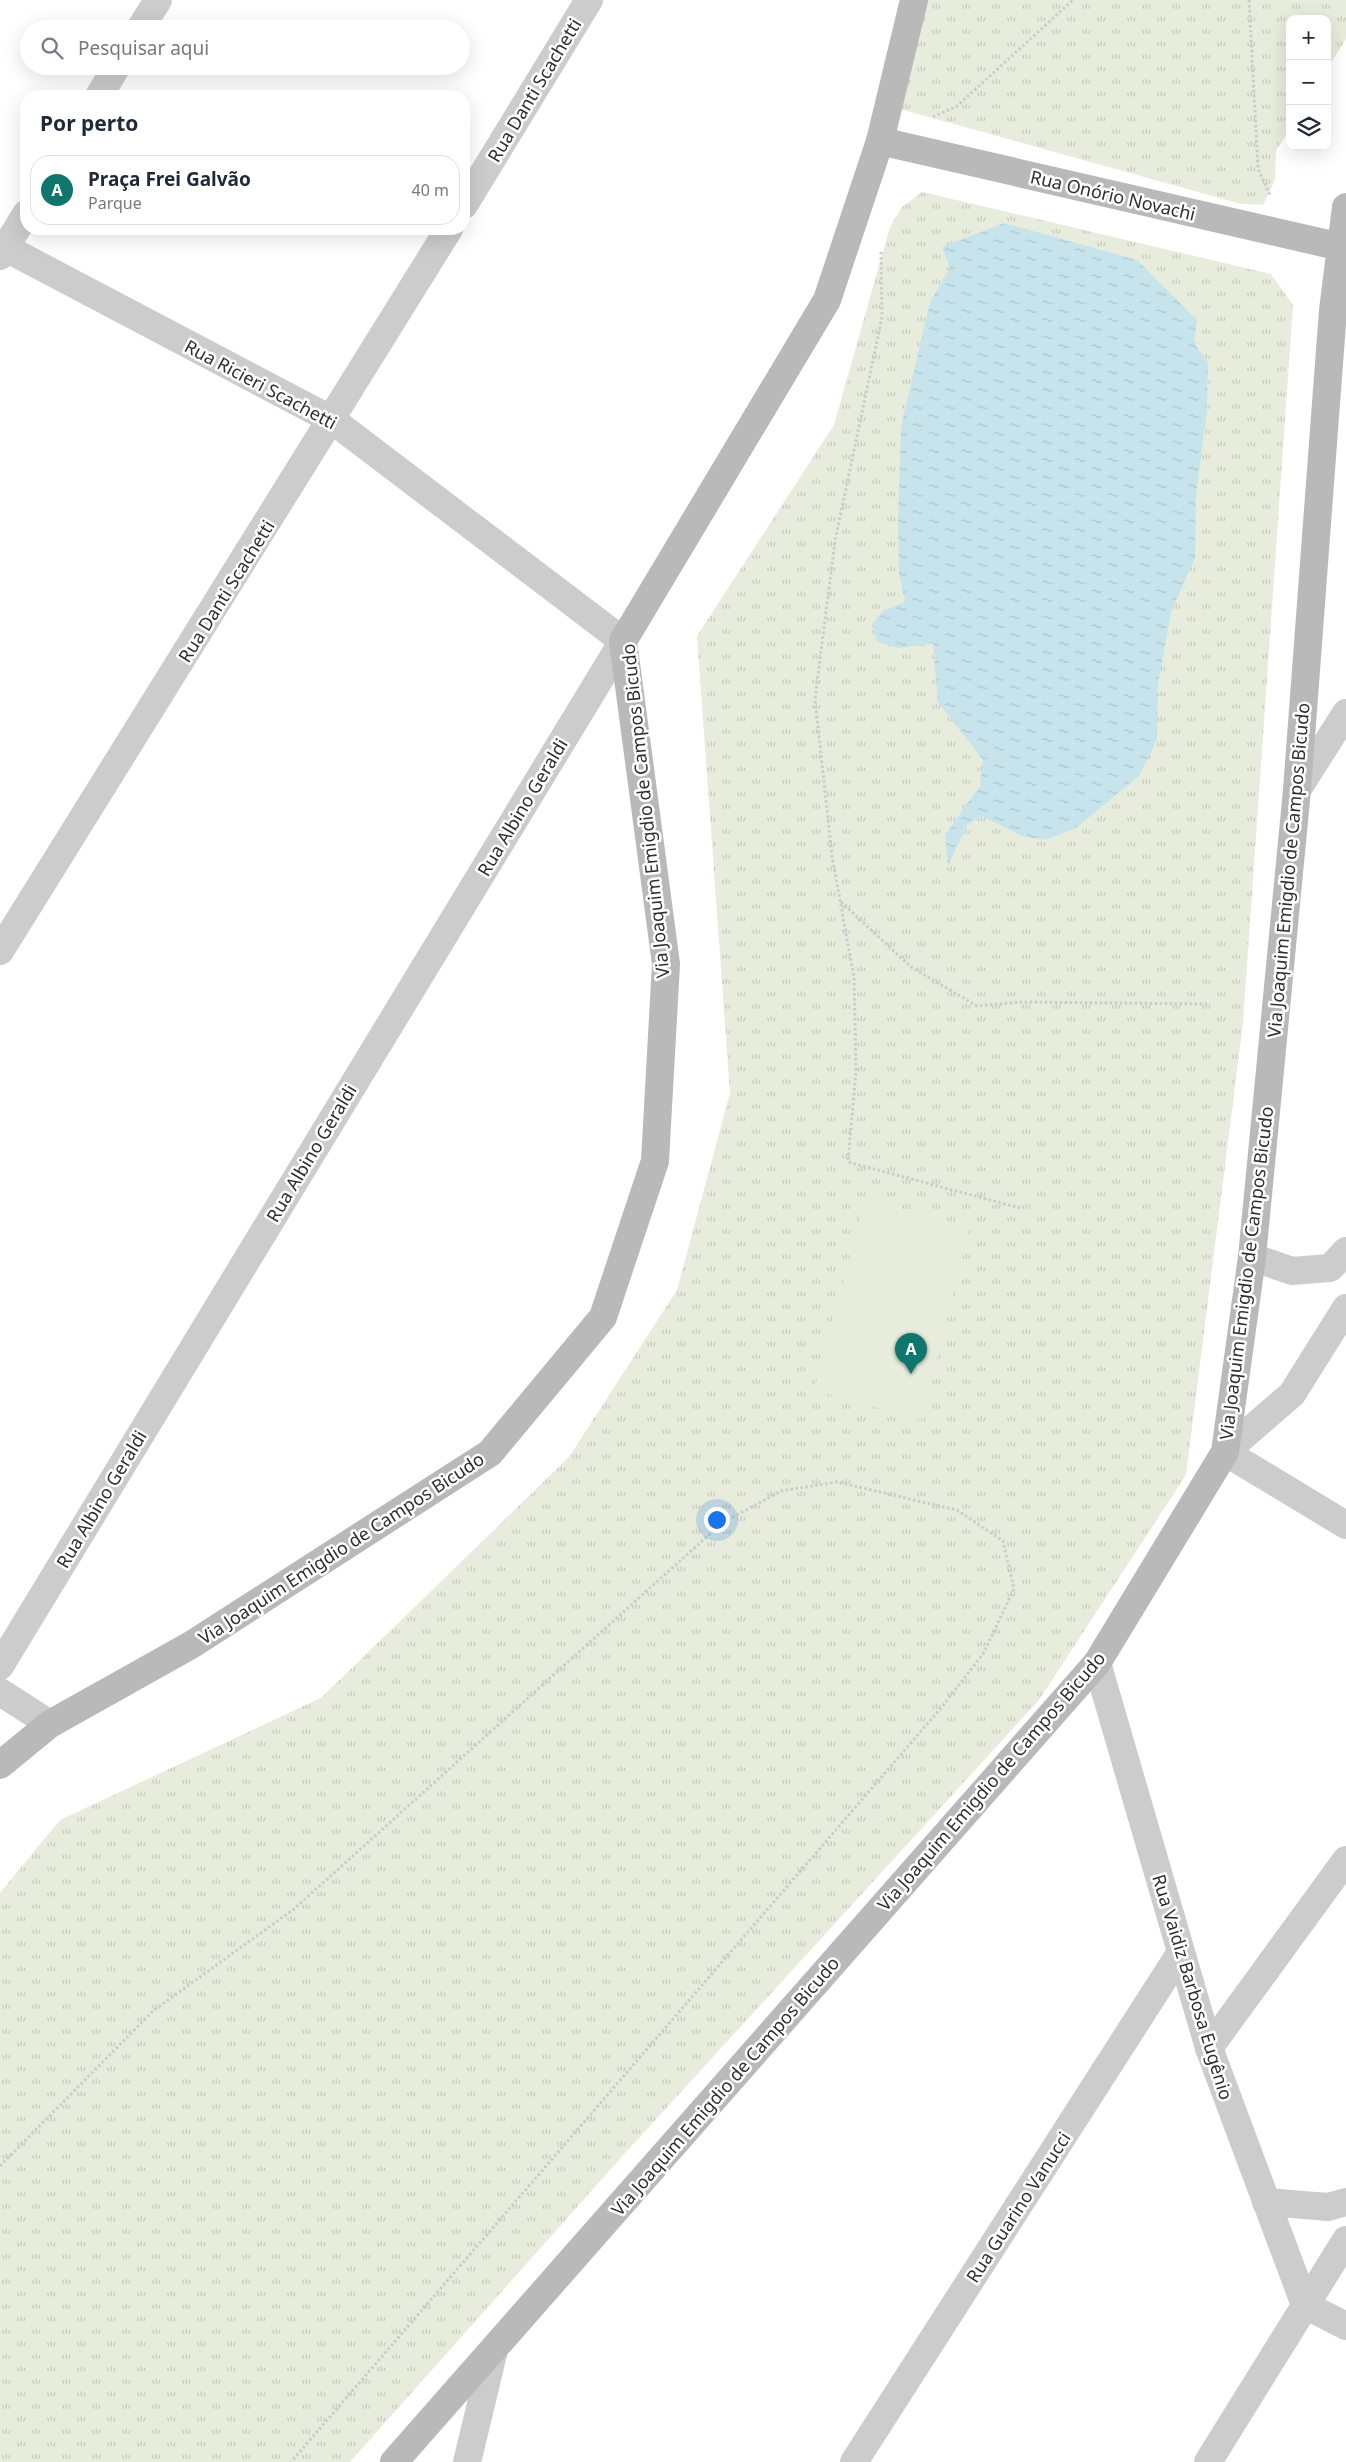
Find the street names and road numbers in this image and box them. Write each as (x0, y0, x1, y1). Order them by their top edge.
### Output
street label: Rua Danti Scachetti (482, 14, 586, 166)
street label: Rua Onório Novachi (1028, 164, 1198, 226)
street label: Rua Ricieri Scachetti (181, 334, 341, 434)
street label: Rua Danti Scachetti (173, 515, 279, 667)
street label: Via Joaquim Emigdio de Campos Bicudo (616, 643, 674, 979)
street label: Via Joaquim Emigdio de Campos Bicudo (1261, 702, 1315, 1038)
street label: Rua Albino Geraldi (471, 734, 573, 880)
street label: Rua Albino Geraldi (260, 1080, 362, 1226)
street label: Via Joaquim Emigdio de Campos Bicudo (1214, 1105, 1278, 1441)
street label: Rua Albino Geraldi (50, 1426, 152, 1572)
street label: Via Joaquim Emigdio de Campos Bicudo (194, 1446, 488, 1650)
street label: Via Joaquim Emigdio de Campos Bicudo (872, 1646, 1110, 1916)
street label: Rua Vaidiz Barbosa Eugênio (1147, 1871, 1239, 2103)
street label: Via Joaquim Emigdio de Campos Bicudo (606, 1951, 844, 2221)
street label: Rua Guarino Vanucci (960, 2127, 1076, 2287)

